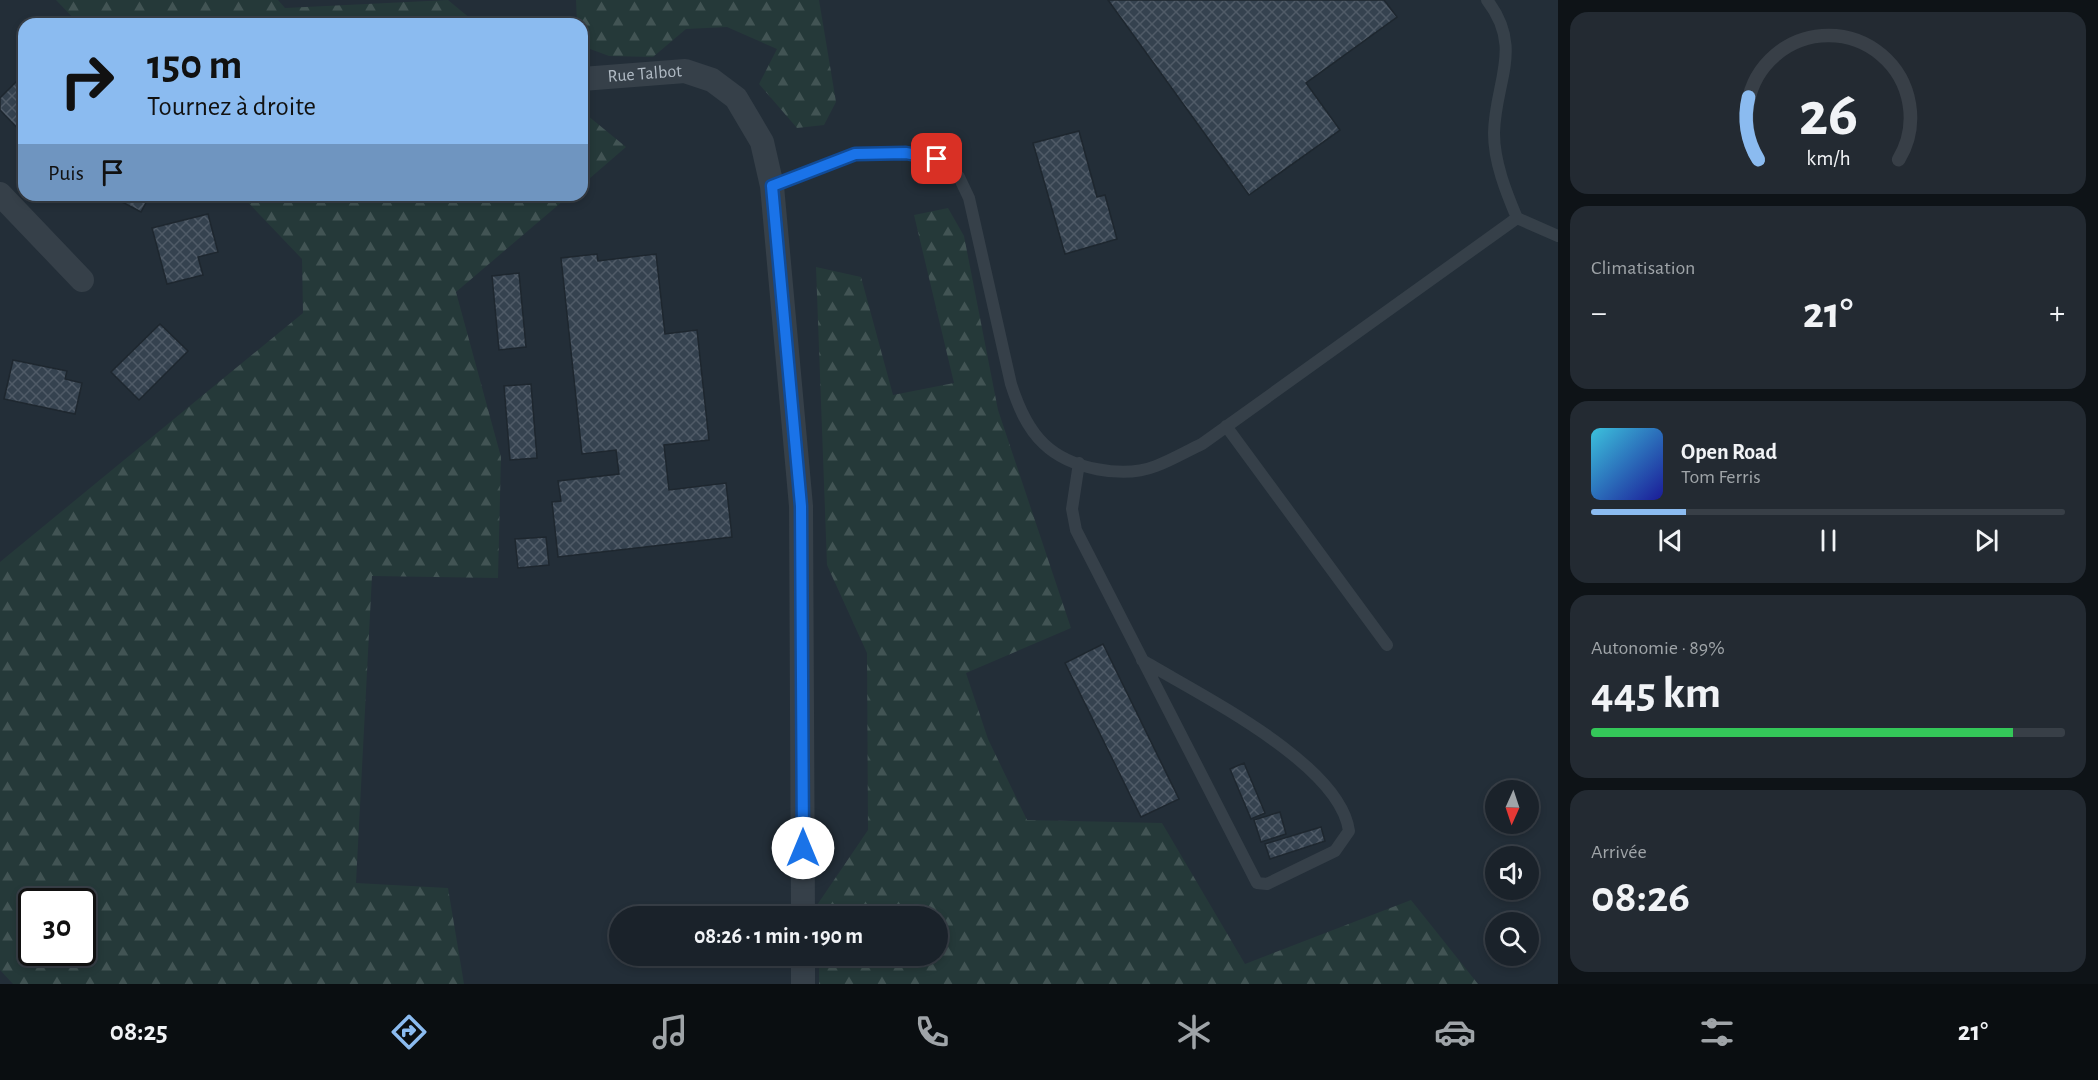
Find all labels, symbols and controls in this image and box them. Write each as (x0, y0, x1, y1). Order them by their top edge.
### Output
icon: right (48, 42, 126, 120)
text: 150 m (147, 44, 242, 86)
street label: Rue Talbot (607, 62, 683, 86)
text: 26 (1798, 84, 1858, 146)
text: Tournez à droite (147, 93, 316, 120)
pin (911, 133, 962, 184)
icon: arrive (920, 142, 953, 175)
text: km/h (1806, 149, 1850, 170)
icon: arrive (96, 156, 129, 189)
text: Puis (48, 162, 84, 184)
text: Climatisation (1591, 258, 1695, 278)
text: 21° (1803, 291, 1853, 336)
text: − (1591, 297, 1607, 330)
text: + (2049, 297, 2065, 330)
text: Open Road (1681, 441, 1777, 463)
text: Tom Ferris (1681, 467, 1761, 487)
icon: previous (1654, 524, 1687, 557)
icon: pause (1812, 524, 1845, 557)
icon: next (1970, 524, 2003, 557)
text: Autonomie · 89% (1591, 638, 1725, 658)
text: 445 km (1591, 671, 1721, 716)
north arrow (1485, 780, 1539, 834)
map controls (1485, 780, 1539, 966)
position arrow (771, 816, 835, 880)
text: Arrivée (1591, 842, 1647, 862)
button: sound (1485, 846, 1539, 900)
text: 08:26 (1591, 875, 1690, 920)
speed limit sign: 30 (18, 888, 96, 966)
button: search (1485, 912, 1539, 966)
text: 08:26 · 1 min · 190 m (694, 925, 863, 947)
icon: directions (388, 1011, 430, 1053)
icon: music (649, 1011, 691, 1053)
icon: phone (911, 1011, 953, 1053)
icon: climate (1173, 1011, 1215, 1053)
icon: car (1434, 1011, 1476, 1053)
icon: filters (1696, 1011, 1738, 1053)
text: 08:25 (110, 1018, 168, 1045)
text: 21° (1958, 1018, 1988, 1045)

